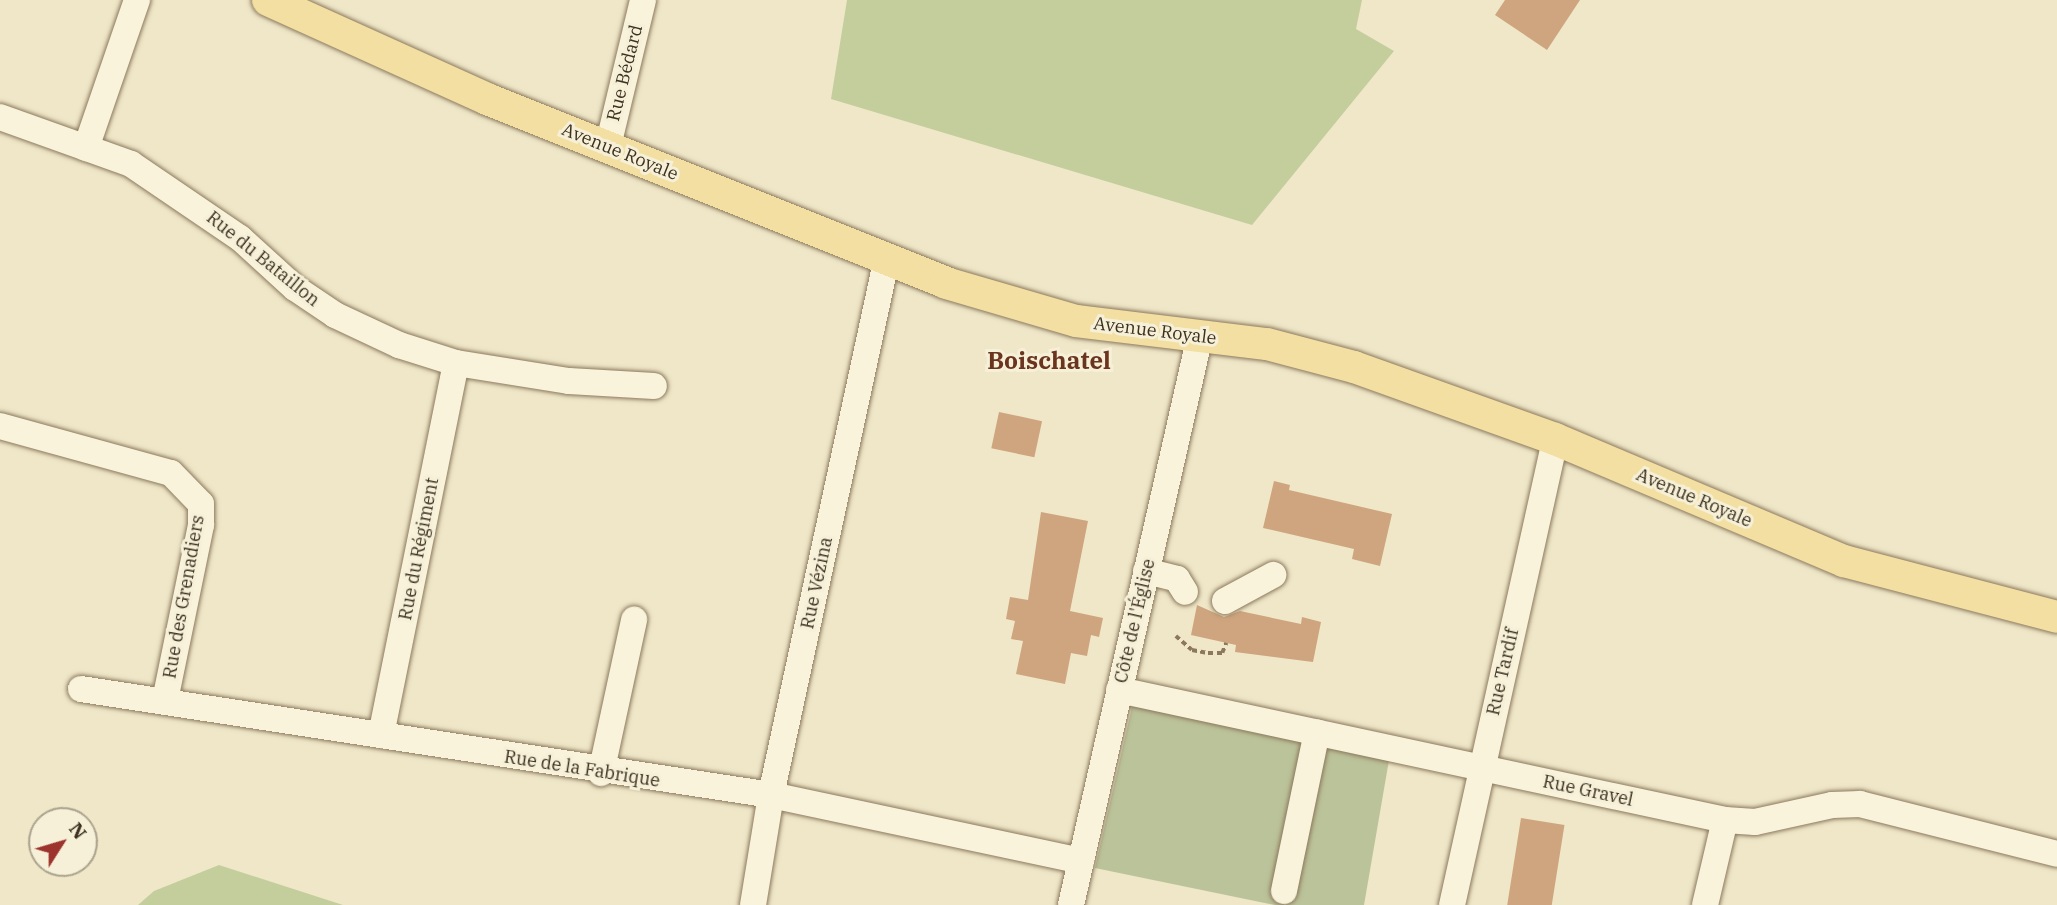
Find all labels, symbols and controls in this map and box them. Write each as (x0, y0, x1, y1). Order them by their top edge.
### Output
street label: Rue Bédard (603, 23, 647, 123)
street label: Avenue Royale (559, 119, 681, 185)
street label: Rue du Bataillon (202, 207, 324, 311)
street label: Avenue Royale (1092, 313, 1218, 349)
district label: Boischatel (987, 347, 1111, 375)
street label: Avenue Royale (1633, 464, 1755, 532)
street label: Rue du Régiment (395, 476, 443, 622)
street label: Rue des Grenadiers (159, 514, 209, 680)
street label: Rue Vézina (797, 535, 837, 631)
street label: Côte de l'Église (1110, 557, 1160, 685)
street label: Rue Tardif (1483, 626, 1523, 718)
street label: Rue de la Fabrique (503, 746, 661, 792)
street label: Rue Gravel (1541, 771, 1635, 811)
north arrow (28, 807, 98, 877)
text: N (64, 817, 92, 844)

